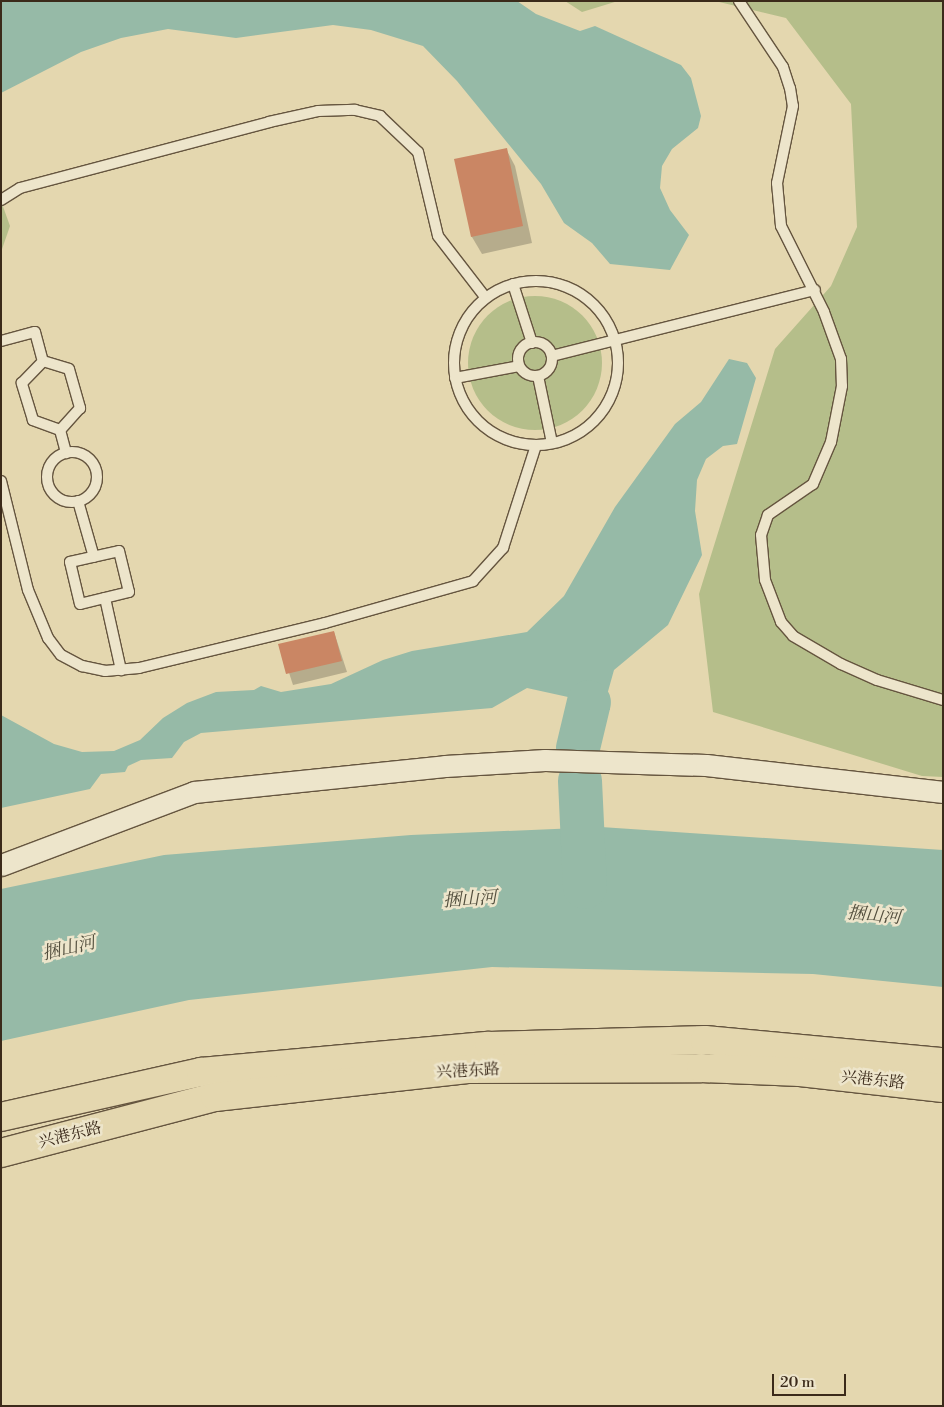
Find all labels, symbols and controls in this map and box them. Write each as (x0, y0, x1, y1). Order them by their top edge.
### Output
water label: 捆山河 (442, 887, 498, 913)
water label: 捆山河 (846, 903, 902, 929)
water label: 捆山河 (40, 932, 98, 966)
street label: 兴港东路 (436, 1060, 500, 1082)
street label: 兴港东路 (840, 1067, 906, 1093)
street label: 兴港东路 (37, 1118, 103, 1152)
scale bar (774, 1364, 848, 1396)
text: 20 m (780, 1373, 815, 1392)

